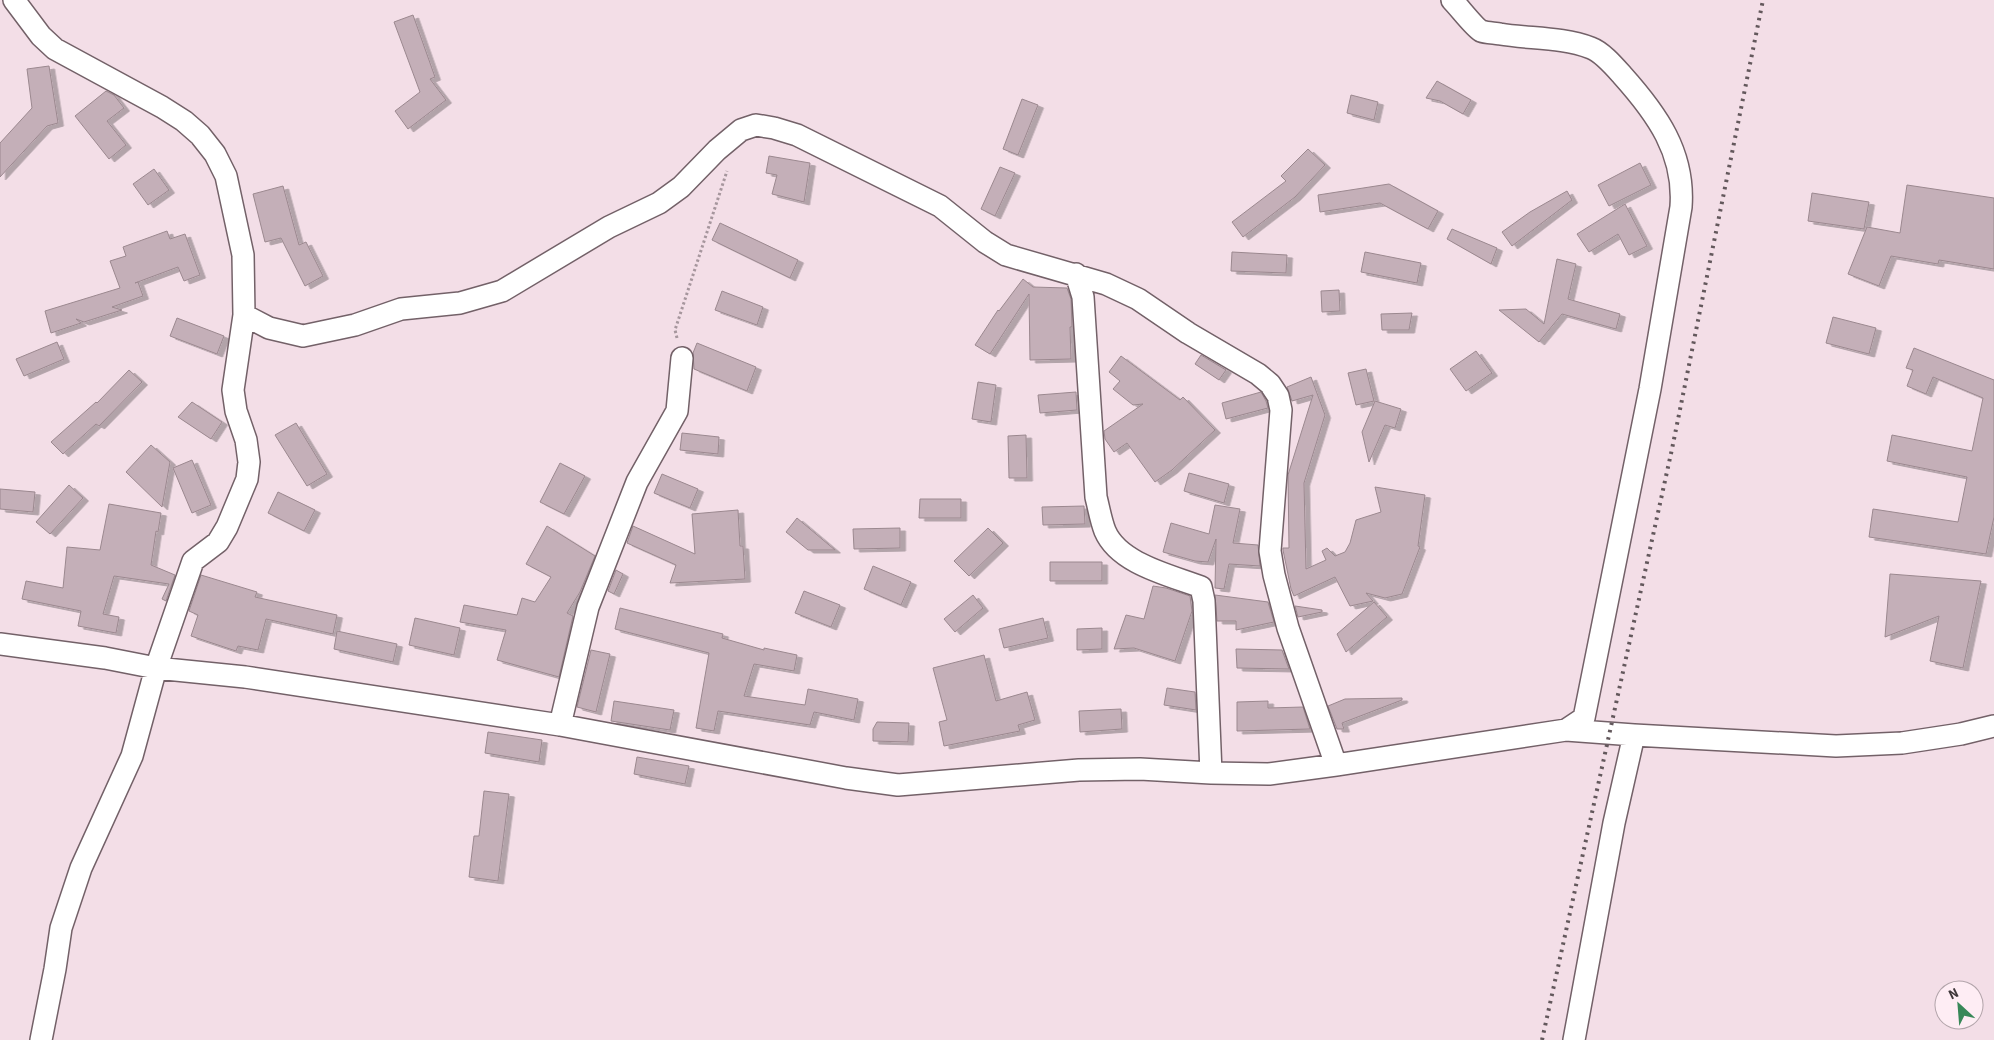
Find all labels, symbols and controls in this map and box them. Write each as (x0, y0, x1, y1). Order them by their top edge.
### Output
north arrow (1934, 980, 1984, 1030)
text: N (1945, 983, 1962, 1005)

